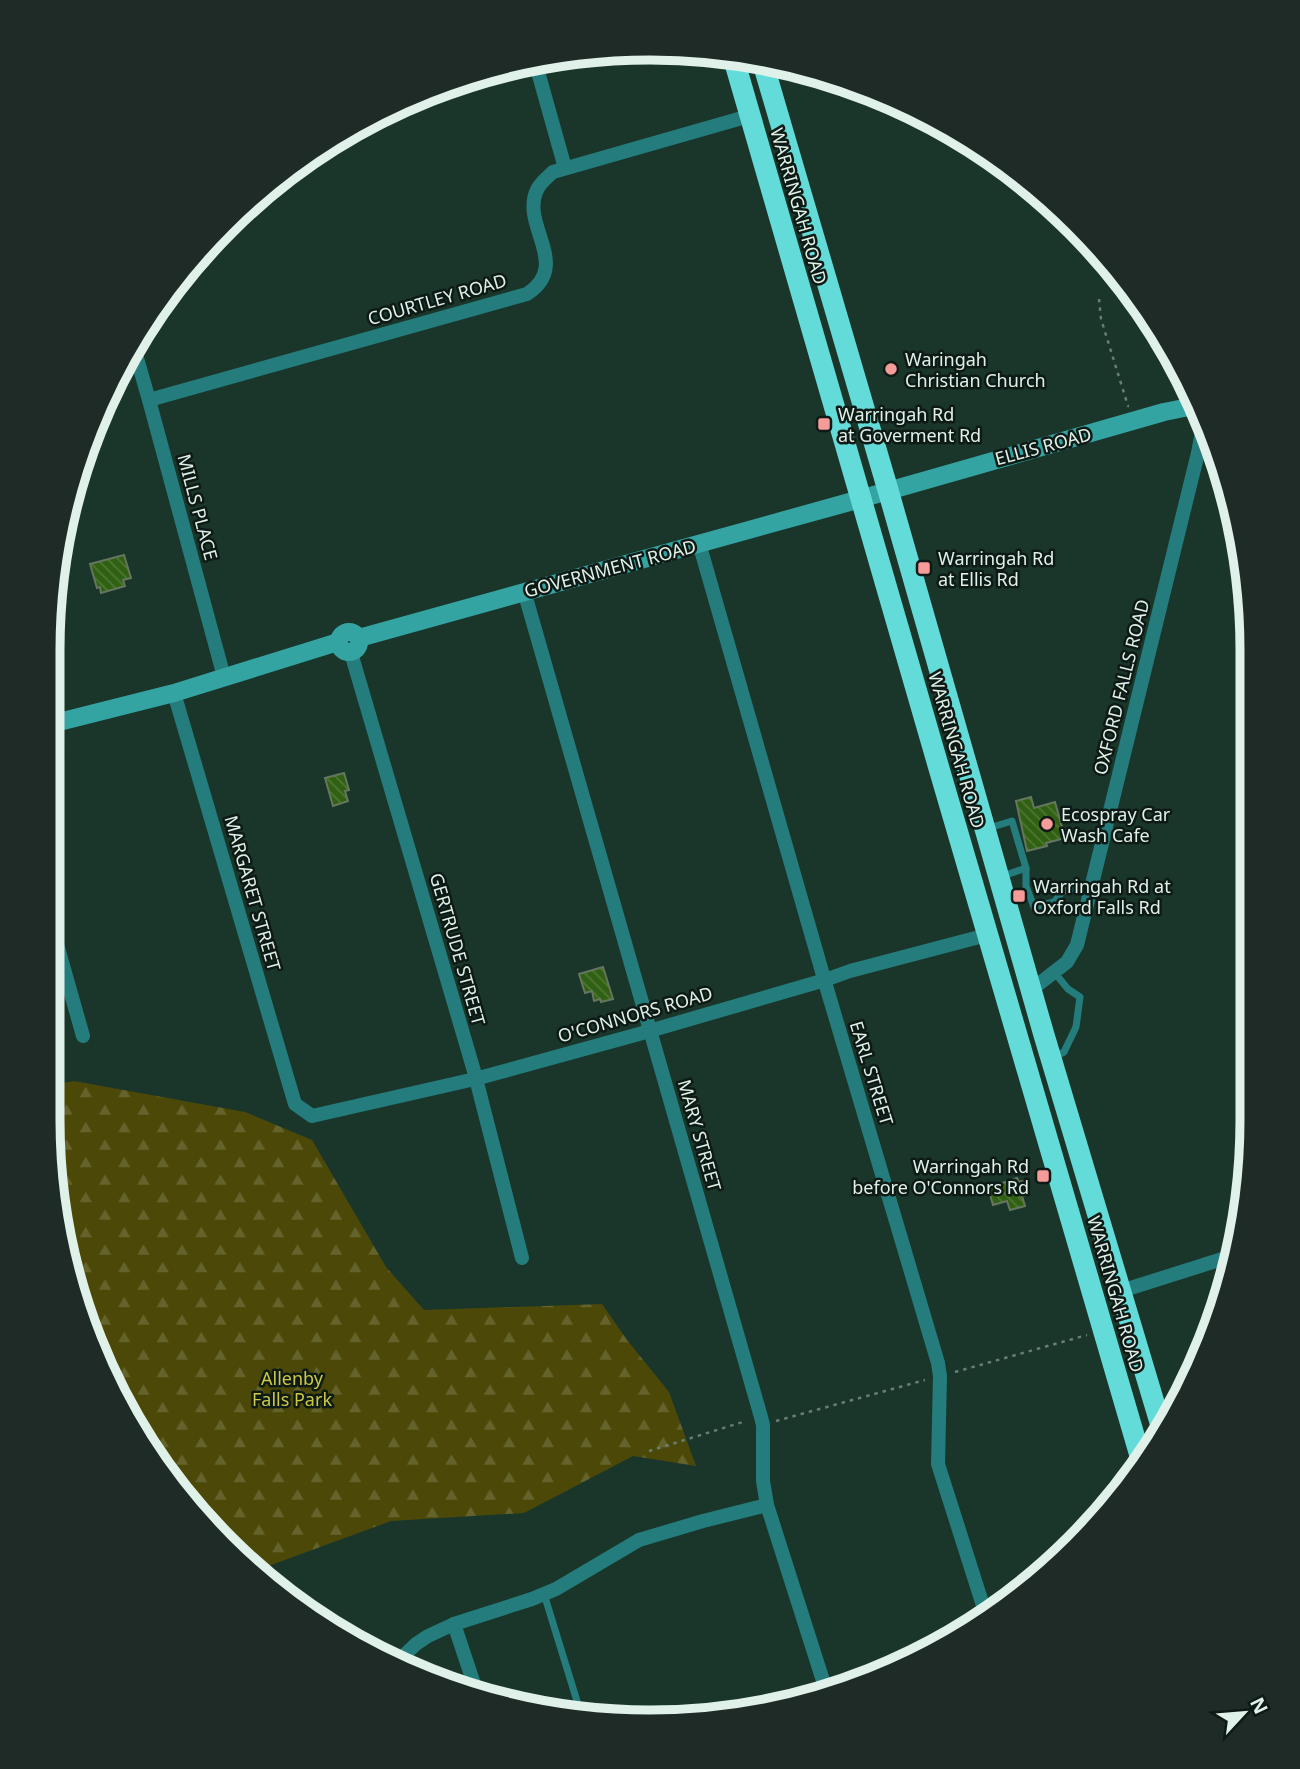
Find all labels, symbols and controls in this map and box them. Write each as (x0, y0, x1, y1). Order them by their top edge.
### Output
street label: WARRINGAH ROAD (765, 125, 833, 287)
street label: COURTLEY ROAD (365, 268, 509, 330)
place label: Waringah Christian Church (905, 347, 1046, 392)
marker: Waringah Christian Church (883, 361, 899, 377)
place label: Warringah Rd at Goverment Rd (838, 402, 981, 447)
marker: Warringah Rd at Goverment Rd (816, 416, 832, 432)
street label: ELLIS ROAD (992, 422, 1094, 470)
street label: MILLS PLACE (172, 451, 224, 563)
street label: GOVERNMENT ROAD (521, 534, 699, 602)
place label: Warringah Rd at Ellis Rd (938, 546, 1054, 591)
marker: Warringah Rd at Ellis Rd (916, 560, 932, 576)
street label: OXFORD FALLS ROAD (1088, 597, 1154, 777)
street label: WARRINGAH ROAD (923, 669, 991, 831)
place label: Ecospray Car Wash Cafe (1061, 802, 1171, 847)
street label: MARGARET STREET (219, 812, 287, 974)
marker: Ecospray Car Wash Cafe (1039, 816, 1055, 832)
street label: GERTRUDE STREET (425, 870, 491, 1028)
place label: Warringah Rd at Oxford Falls Rd (1033, 874, 1171, 919)
marker: Warringah Rd at Oxford Falls Rd (1011, 888, 1027, 904)
street label: O'CONNORS ROAD (555, 980, 715, 1048)
street label: EARL STREET (845, 1018, 899, 1128)
street label: MARY STREET (673, 1076, 727, 1194)
place label: Warringah Rd before O'Connors Rd (852, 1154, 1029, 1199)
marker: Warringah Rd before O'Connors Rd (1035, 1168, 1051, 1184)
street label: WARRINGAH ROAD (1082, 1213, 1150, 1375)
park label: Allenby Falls Park (252, 1366, 332, 1411)
north arrow (1209, 1678, 1279, 1748)
text: N (1244, 1693, 1274, 1718)

